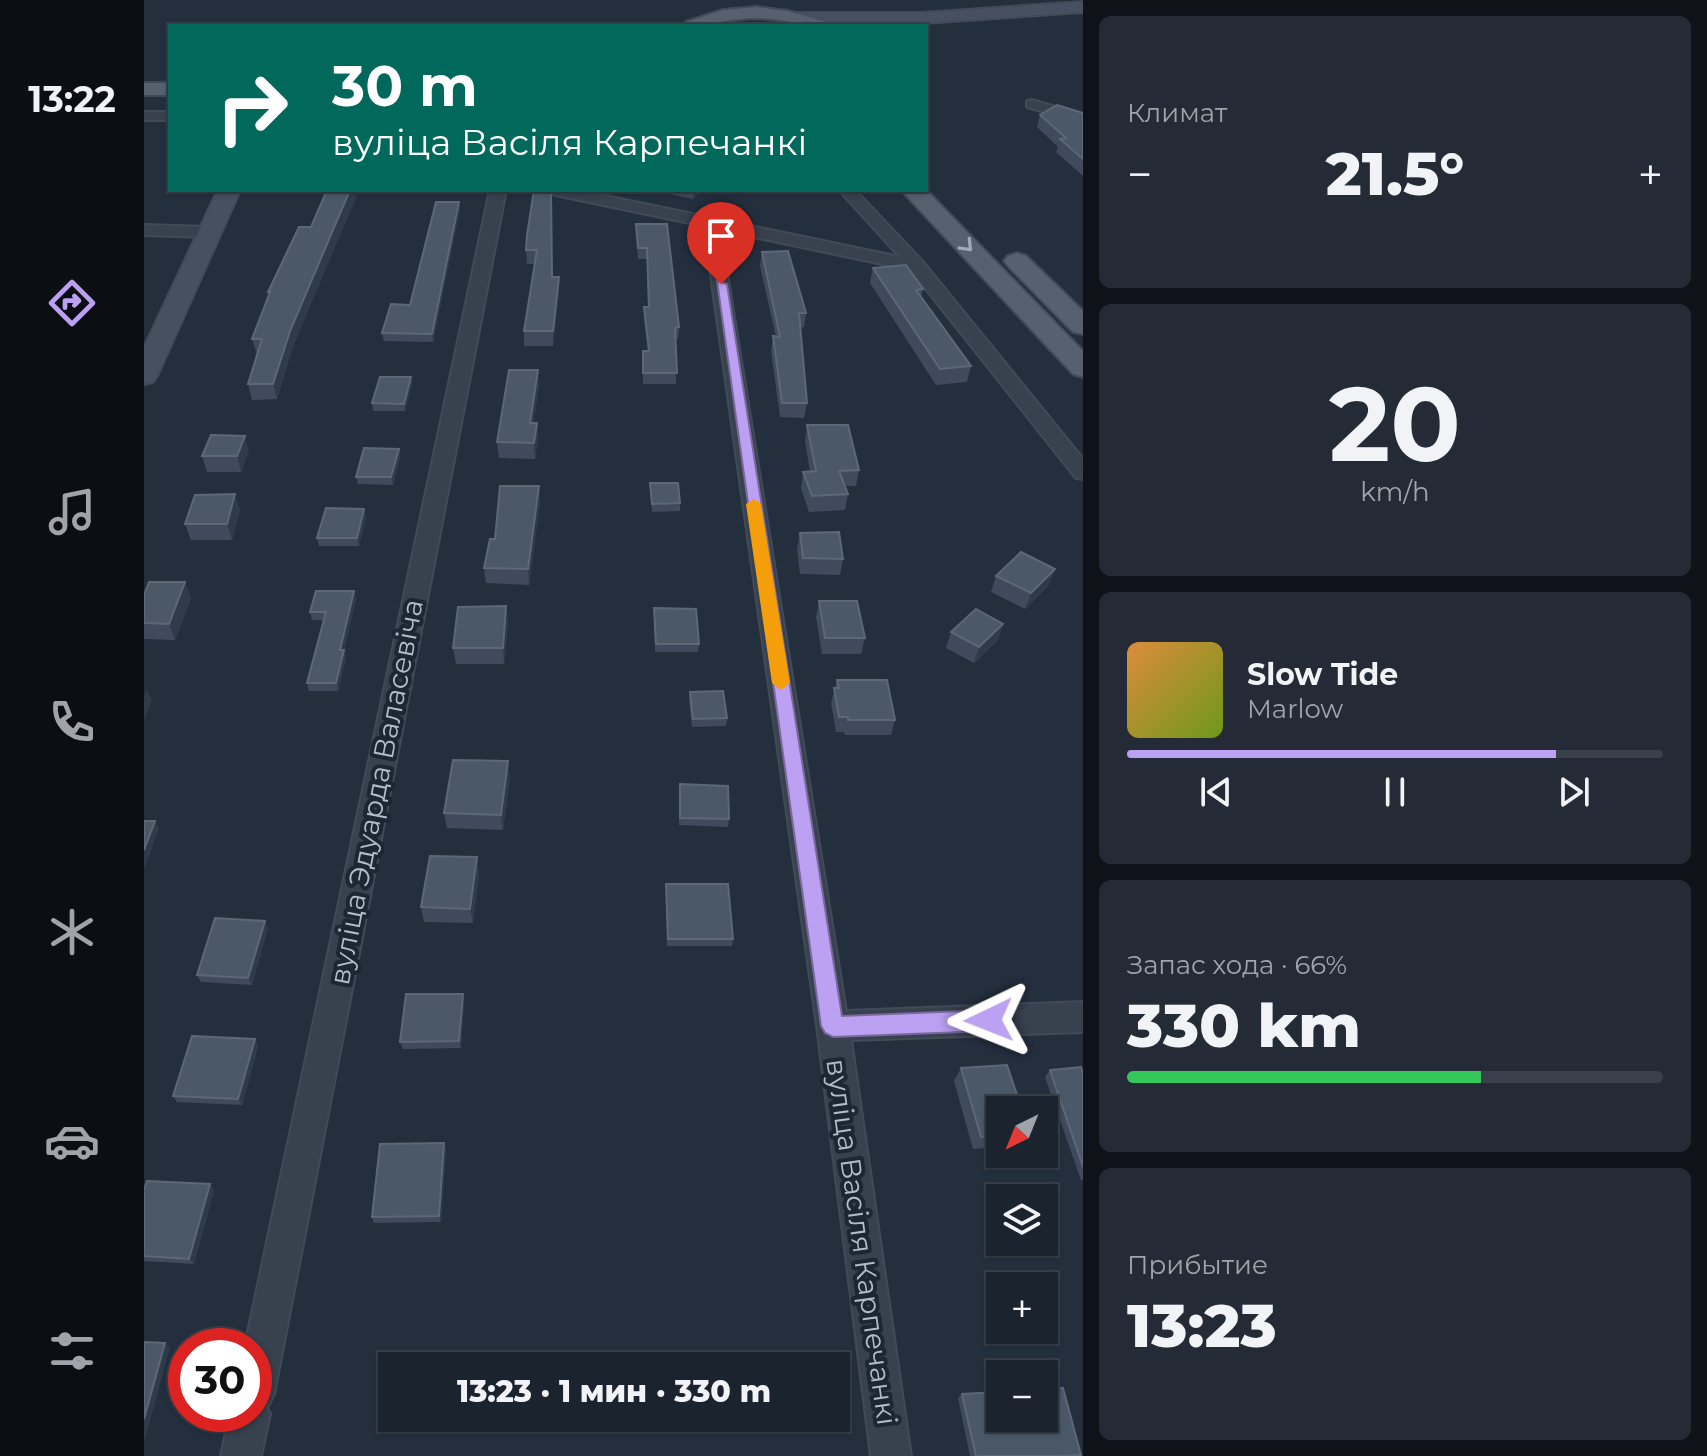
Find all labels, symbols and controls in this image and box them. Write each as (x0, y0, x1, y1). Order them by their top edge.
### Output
text: 30 m (332, 52, 478, 120)
icon: right (200, 56, 304, 160)
text: 13:22 (28, 77, 116, 121)
text: Климат (1127, 97, 1227, 129)
text: вуліца Васіля Карпечанкі (332, 120, 807, 164)
text: 21.5° (1326, 137, 1464, 210)
text: − (1127, 147, 1152, 201)
text: + (1638, 147, 1663, 201)
pin (687, 202, 755, 284)
icon: arrive (699, 214, 743, 258)
one-way arrow (958, 237, 972, 252)
icon: directions (44, 275, 100, 331)
text: 20 (1329, 360, 1461, 487)
text: km/h (1360, 476, 1430, 508)
icon: music (44, 484, 100, 540)
street label: вуліца Эдуарда Валасевіча (322, 596, 430, 988)
text: Slow Tide (1247, 656, 1398, 693)
text: Marlow (1247, 693, 1343, 725)
icon: phone (44, 694, 100, 750)
icon: previous (1194, 770, 1238, 814)
icon: pause (1373, 770, 1417, 814)
icon: next (1552, 770, 1596, 814)
icon: climate (44, 904, 100, 960)
text: Запас хода · 66% (1127, 949, 1347, 981)
position arrow (947, 978, 1031, 1062)
text: 330 km (1127, 989, 1361, 1062)
street label: вуліца Васіля Карпечанкі (819, 1057, 905, 1427)
north arrow (986, 1096, 1058, 1168)
map controls (986, 1096, 1058, 1432)
icon: car (44, 1113, 100, 1169)
button: layers (986, 1184, 1058, 1256)
text: Прибытие (1127, 1249, 1268, 1281)
button: + (986, 1272, 1058, 1344)
text: 13:23 (1127, 1289, 1277, 1362)
icon: filters (44, 1323, 100, 1379)
speed limit sign: 30 (168, 1328, 272, 1432)
button: − (986, 1360, 1058, 1432)
text: 13:23 · 1 мин · 330 m (457, 1373, 771, 1410)

